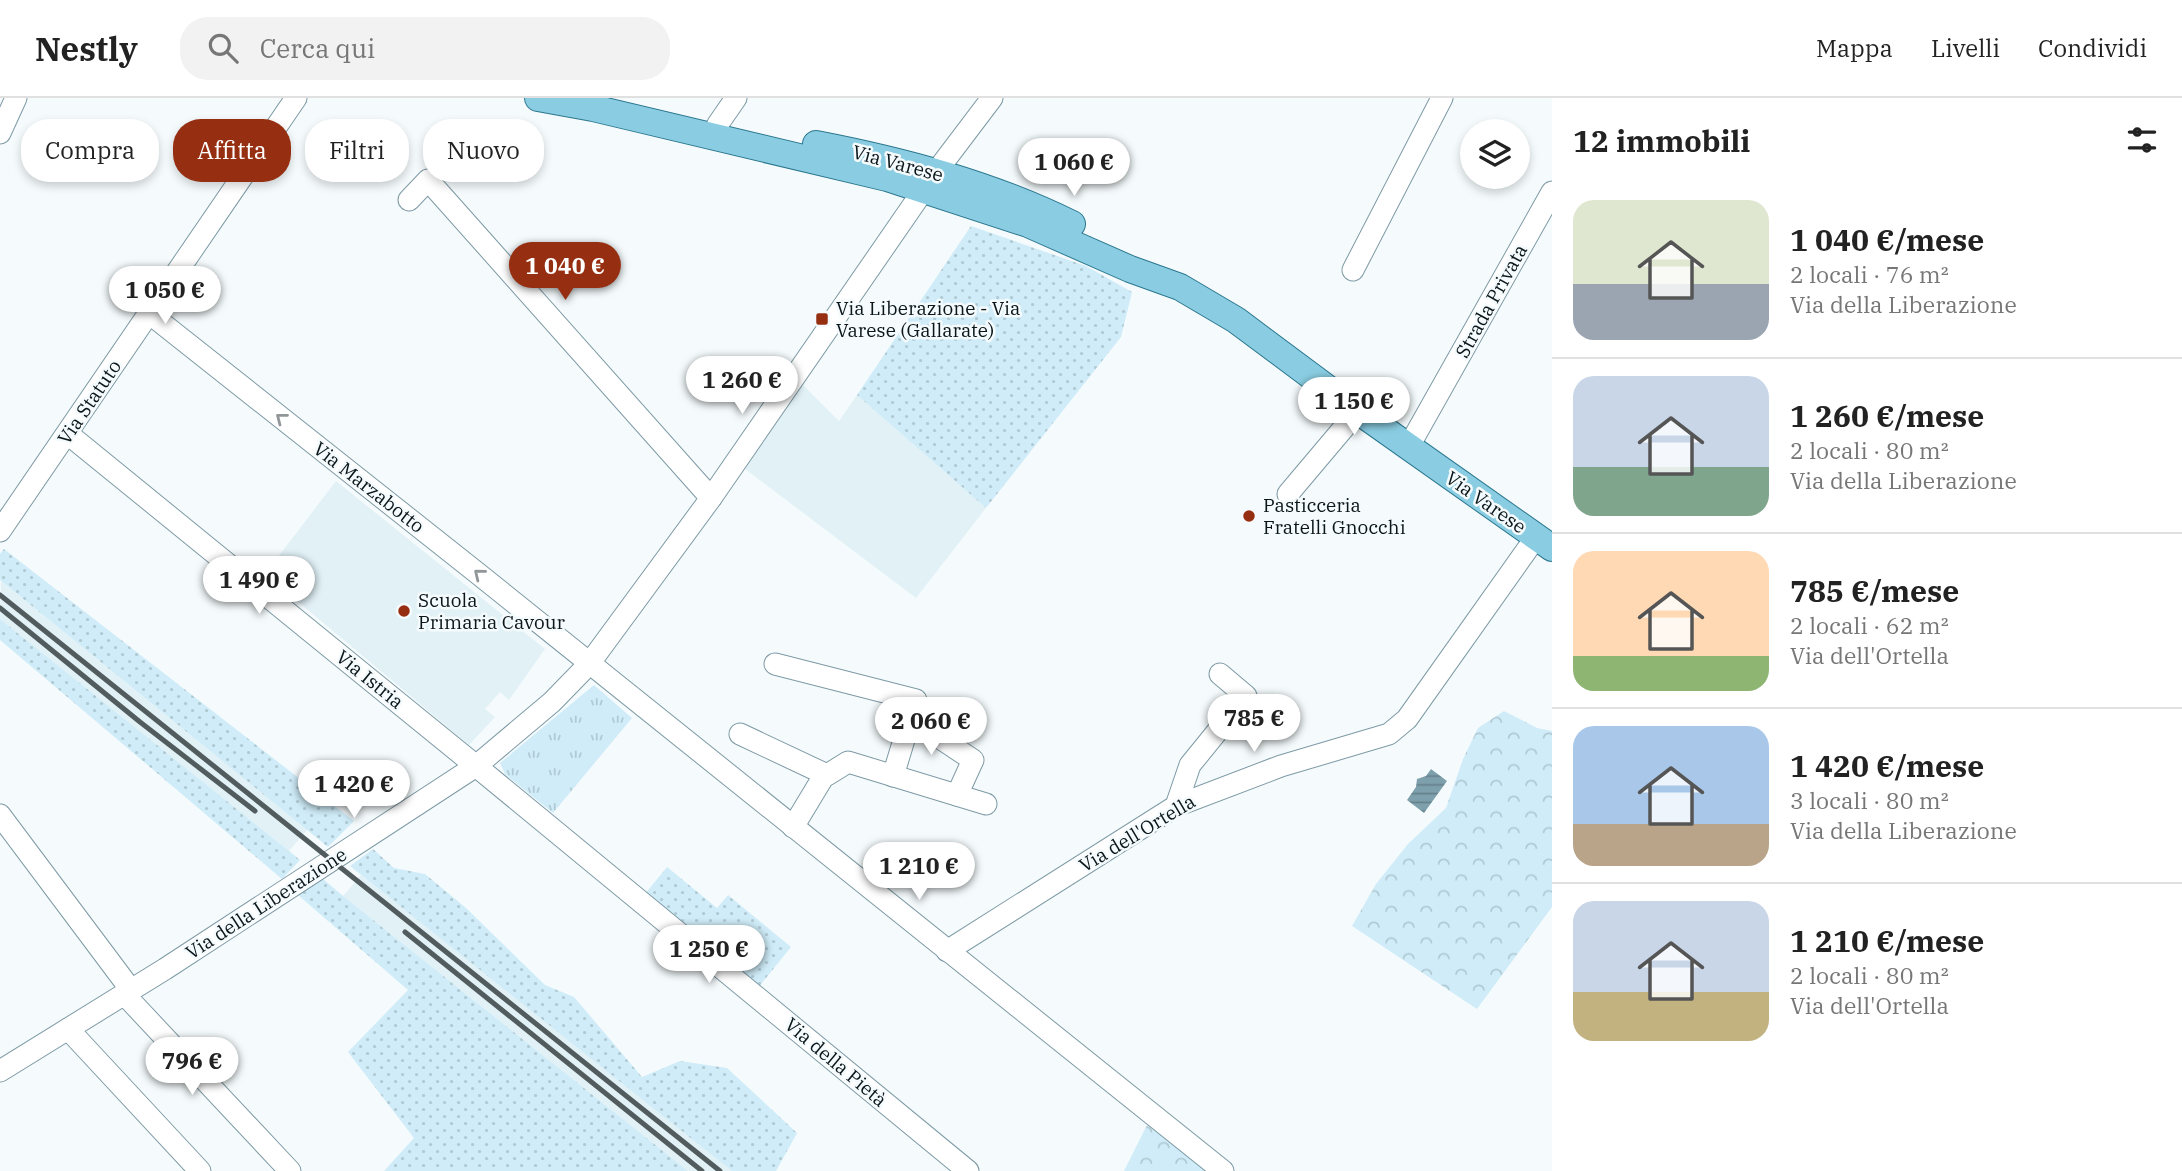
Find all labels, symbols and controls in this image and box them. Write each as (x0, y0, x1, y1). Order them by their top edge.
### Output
search box (180, 17, 670, 80)
text: Nestly (35, 27, 138, 70)
icon: search (204, 29, 242, 67)
text: Cerca qui (260, 31, 375, 65)
text: Mappa (1816, 32, 1893, 64)
text: Livelli (1931, 32, 2000, 64)
text: Condividi (2038, 32, 2147, 64)
chip: Compra (21, 119, 159, 182)
chip: Affitta (173, 119, 291, 182)
chip: Filtri (305, 119, 409, 182)
chip: Nuovo (423, 119, 544, 182)
map controls (1460, 119, 1530, 189)
button: layers (1460, 119, 1530, 189)
text: 12 immobili (1573, 121, 1750, 160)
icon: filters (2123, 121, 2161, 159)
street label: Via Varese (850, 139, 946, 187)
pin: 1 060 € (1009, 139, 1139, 198)
text: 1 060 € (1034, 146, 1114, 176)
text: 1 040 €/mese (1790, 220, 1984, 259)
icon: home (1629, 228, 1713, 312)
street label: Strada Privata (1450, 240, 1532, 362)
pin: 1 040 € (500, 242, 630, 302)
text: 1 040 € (525, 250, 605, 280)
text: 2 locali · 76 m² (1790, 259, 1949, 289)
pin: 1 050 € (100, 266, 230, 326)
text: 1 050 € (125, 274, 205, 304)
text: Via della Liberazione (1790, 289, 2017, 319)
place label: Via Liberazione - Via Varese (Gallarate) (836, 296, 1020, 342)
marker: Via Liberazione - Via Varese (Gallarate) (814, 311, 830, 327)
street label: Via Statuto (52, 355, 126, 449)
pin: 1 260 € (677, 356, 807, 416)
text: 1 260 € (702, 364, 782, 394)
pin: 1 150 € (1289, 378, 1419, 437)
text: 1 150 € (1314, 385, 1394, 415)
text: 1 260 €/mese (1790, 396, 1984, 435)
icon: home (1629, 404, 1713, 488)
one-way arrow (277, 413, 289, 426)
text: 2 locali · 80 m² (1790, 435, 1949, 465)
street label: Via Marzabotto (309, 436, 429, 538)
text: Via della Liberazione (1790, 465, 2017, 495)
street label: Via Varese (1441, 466, 1531, 538)
place label: Pasticceria Fratelli Gnocchi (1263, 493, 1406, 539)
marker: Pasticceria Fratelli Gnocchi (1241, 508, 1257, 524)
pin: 1 490 € (194, 556, 324, 616)
text: 1 490 € (219, 564, 299, 594)
one-way arrow (474, 570, 486, 583)
text: 785 €/mese (1790, 571, 1959, 610)
icon: home (1629, 579, 1713, 663)
place label: Scuola Primaria Cavour (418, 588, 565, 634)
marker: Scuola Primaria Cavour (396, 603, 412, 619)
text: 2 locali · 62 m² (1790, 610, 1949, 640)
text: Via dell'Ortella (1790, 640, 1949, 670)
street label: Via Istria (331, 644, 409, 714)
pin: 785 € (1205, 694, 1303, 754)
pin: 2 060 € (866, 698, 996, 757)
text: 785 € (1223, 702, 1285, 732)
text: 2 060 € (891, 705, 971, 735)
text: 1 420 €/mese (1790, 746, 1984, 785)
icon: home (1629, 754, 1713, 838)
pin: 1 420 € (289, 760, 419, 820)
text: 1 420 € (314, 768, 394, 798)
text: 3 locali · 80 m² (1790, 785, 1949, 815)
street label: Via dell'Ortella (1075, 789, 1199, 877)
text: Via della Liberazione (1790, 815, 2017, 845)
street label: Via della Liberazione (181, 842, 351, 964)
pin: 1 210 € (854, 842, 984, 902)
text: 1 210 € (879, 850, 959, 880)
text: 1 210 €/mese (1790, 921, 1984, 960)
pin: 1 250 € (644, 926, 774, 985)
icon: home (1629, 929, 1713, 1013)
text: 1 250 € (669, 933, 749, 963)
text: 2 locali · 80 m² (1790, 960, 1949, 990)
text: Via dell'Ortella (1790, 990, 1949, 1020)
street label: Via della Pietà (780, 1012, 892, 1112)
pin: 796 € (143, 1038, 241, 1097)
text: 796 € (161, 1045, 223, 1075)

